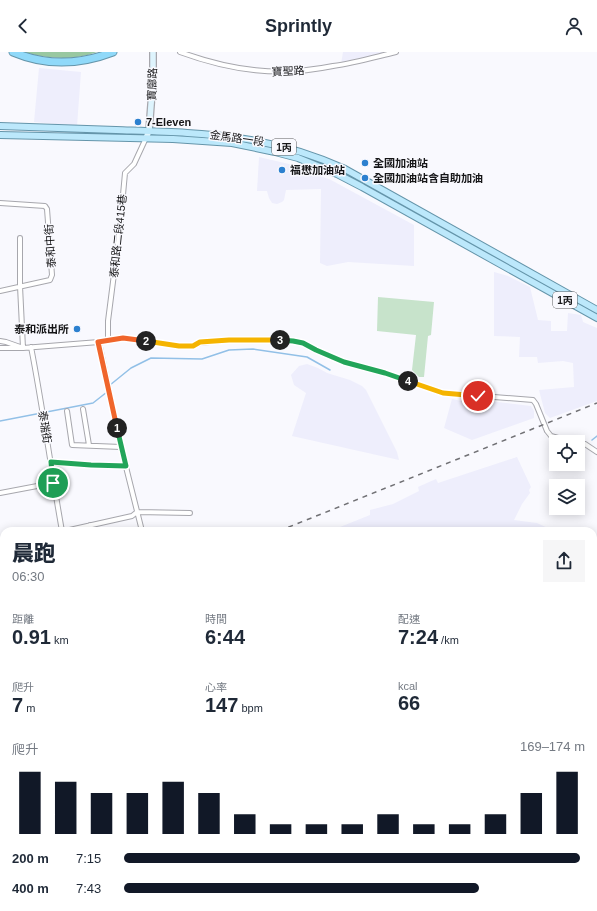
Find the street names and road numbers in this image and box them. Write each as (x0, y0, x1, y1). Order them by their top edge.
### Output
street label: 寶聖路 (271, 64, 305, 78)
street label: 寶廍路 (145, 67, 159, 101)
street label: 金馬路一段 (209, 128, 265, 148)
road number: 1丙 (272, 139, 296, 155)
street label: 泰和路二段415巷 (108, 193, 128, 279)
street label: 泰和中街 (42, 224, 58, 268)
road number: 1丙 (553, 292, 577, 308)
street label: 泰瑞街 (36, 410, 54, 444)

